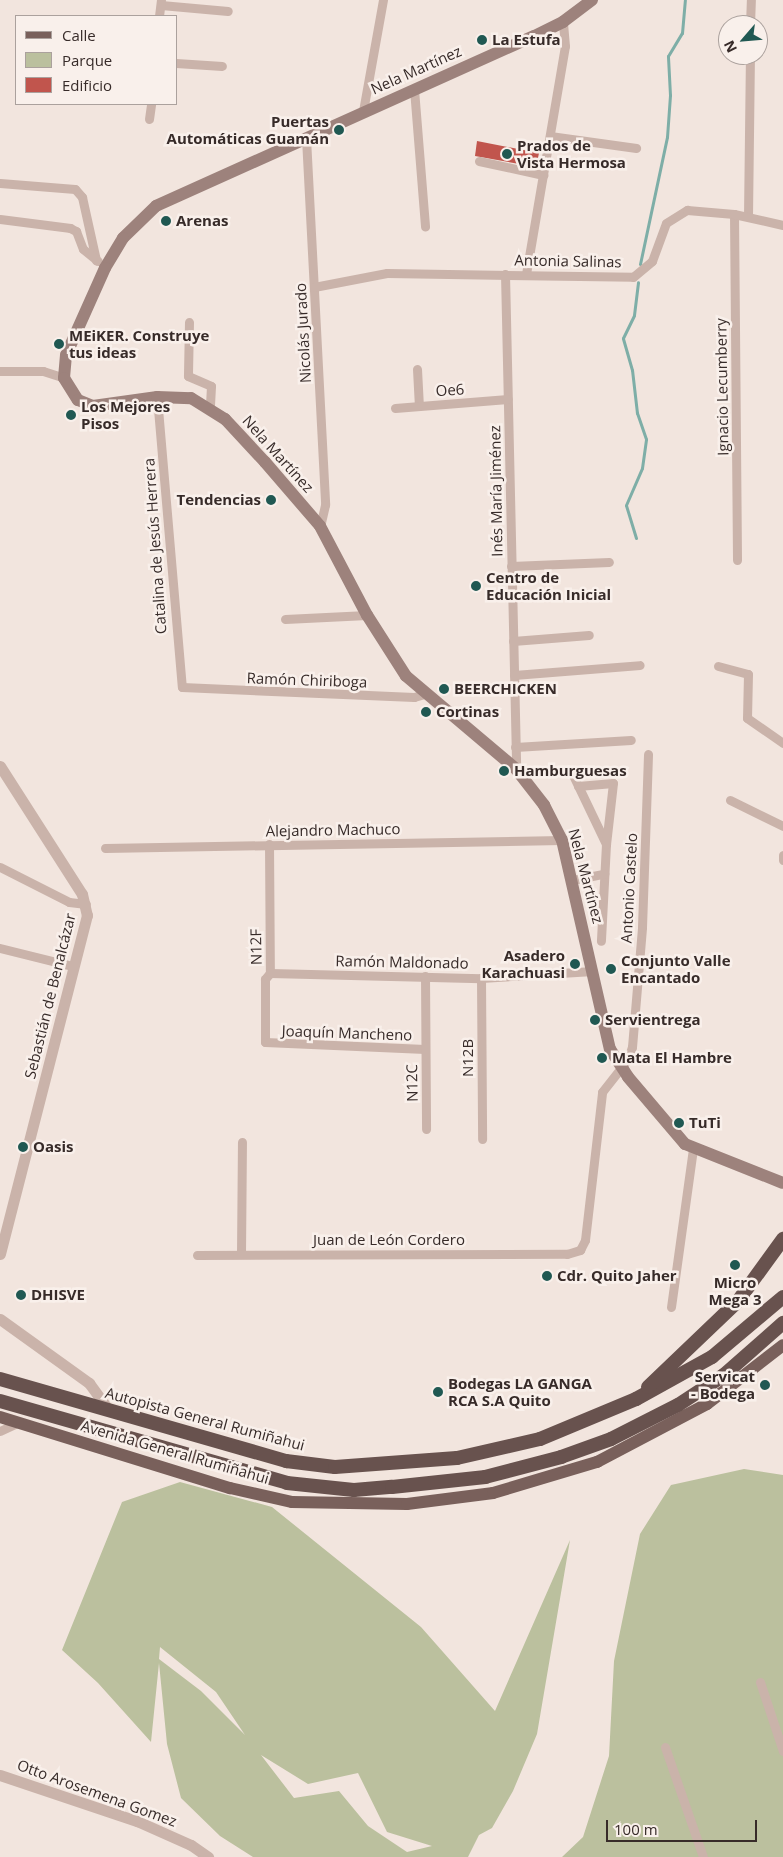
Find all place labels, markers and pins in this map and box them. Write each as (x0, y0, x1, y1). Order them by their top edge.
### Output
place label: La Estufa (492, 31, 561, 49)
marker: La Estufa (476, 34, 488, 46)
place label: Puertas Automáticas Guamán (167, 112, 329, 147)
marker: Puertas Automáticas Guamán (333, 124, 345, 136)
place label: Prados de Vista Hermosa (517, 136, 626, 171)
marker: Prados de Vista Hermosa (501, 148, 513, 160)
place label: Arenas (176, 212, 228, 230)
marker: Arenas (160, 215, 172, 227)
place label: MEiKER. Construye tus ideas (69, 326, 209, 361)
marker: MEiKER. Construye tus ideas (53, 338, 65, 350)
place label: Los Mejores Pisos (81, 397, 170, 432)
marker: Los Mejores Pisos (65, 409, 77, 421)
place label: Tendencias (177, 491, 261, 509)
marker: Tendencias (265, 494, 277, 506)
place label: Centro de Educación Inicial (486, 568, 611, 603)
marker: Centro de Educación Inicial (470, 580, 482, 592)
place label: BEERCHICKEN (454, 680, 557, 698)
marker: BEERCHICKEN (438, 683, 450, 695)
place label: Cortinas (436, 703, 499, 721)
marker: Cortinas (420, 706, 432, 718)
place label: Hamburguesas (514, 762, 627, 780)
marker: Hamburguesas (498, 765, 510, 777)
place label: Asadero Karachuasi (482, 946, 565, 981)
place label: Conjunto Valle Encantado (621, 951, 731, 986)
marker: Asadero Karachuasi (569, 958, 581, 970)
marker: Conjunto Valle Encantado (605, 963, 617, 975)
place label: Servientrega (605, 1011, 700, 1029)
marker: Servientrega (589, 1014, 601, 1026)
place label: Mata El Hambre (612, 1049, 732, 1067)
marker: Mata El Hambre (596, 1052, 608, 1064)
place label: TuTi (689, 1114, 721, 1132)
marker: TuTi (673, 1117, 685, 1129)
place label: Oasis (33, 1138, 73, 1156)
marker: Oasis (17, 1141, 29, 1153)
marker: Micro Mega 3 (729, 1259, 741, 1271)
place label: Cdr. Quito Jaher (557, 1267, 677, 1285)
marker: Cdr. Quito Jaher (541, 1270, 553, 1282)
place label: Micro Mega 3 (708, 1273, 762, 1308)
place label: DHISVE (31, 1286, 85, 1304)
marker: DHISVE (15, 1289, 27, 1301)
place label: Servicat - Bodega (691, 1367, 755, 1402)
place label: Bodegas LA GANGA RCA S.A Quito (448, 1374, 592, 1409)
marker: Servicat - Bodega (759, 1379, 771, 1391)
marker: Bodegas LA GANGA RCA S.A Quito (432, 1386, 444, 1398)

